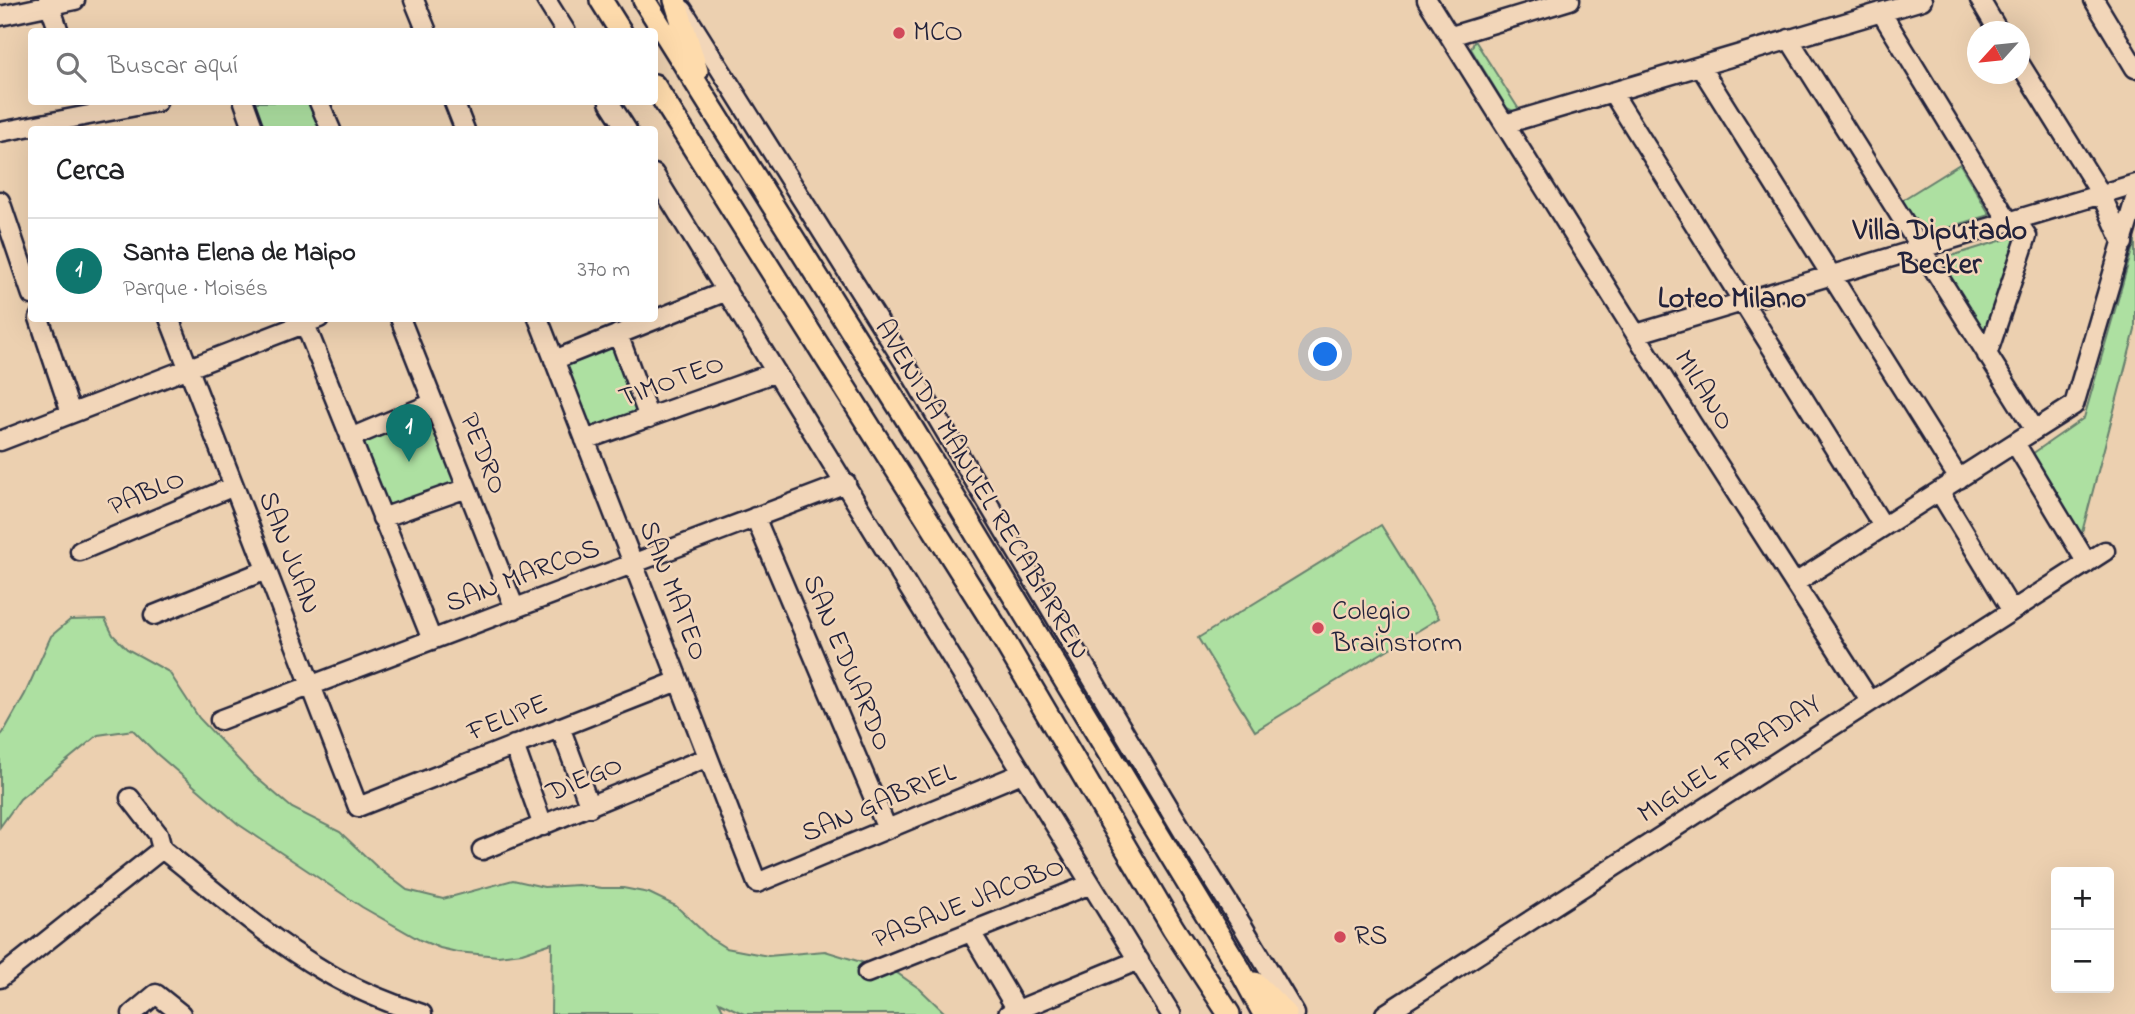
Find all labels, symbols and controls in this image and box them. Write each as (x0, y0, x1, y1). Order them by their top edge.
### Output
place label: MCO (913, 13, 963, 54)
north arrow (1967, 21, 2030, 84)
marker: MCO (891, 25, 907, 41)
search box (28, 28, 658, 105)
icon: search (52, 48, 90, 86)
text: Buscar aquí (108, 48, 238, 86)
text: Cerca (56, 150, 125, 194)
district label: Villa Diputado Becker (1852, 210, 2027, 288)
text: Santa Elena de Maipo (123, 235, 356, 273)
text: 1 (75, 254, 83, 287)
text: 370 m (577, 254, 630, 287)
text: Parque · Moisés (123, 273, 268, 306)
district label: Loteo Milano (1658, 278, 1806, 322)
street label: AVENIDA MANUEL RECABARREN (863, 312, 1099, 668)
your location (1308, 337, 1342, 371)
street label: MILANO (1662, 343, 1744, 439)
street label: TIMOTEO (614, 344, 730, 420)
pin: 1 (386, 404, 432, 462)
street label: PEDRO (447, 407, 517, 501)
street label: PABLO (102, 460, 192, 528)
street label: SAN JUAN (246, 486, 330, 620)
street label: SAN MATEO (627, 515, 717, 667)
street label: SAN MARCOS (440, 529, 606, 625)
street label: SAN EDUARDO (790, 568, 902, 758)
place label: Colegio Brainstorm (1331, 592, 1462, 665)
marker: Colegio Brainstorm (1310, 620, 1326, 636)
street label: FELIPE (461, 684, 554, 754)
street label: MIGUEL FARADAY (1630, 685, 1830, 835)
street label: DIEGO (540, 746, 629, 815)
street label: SAN GABRIEL (795, 753, 963, 855)
street label: PASAJE JACOBO (867, 847, 1071, 961)
map controls (2051, 867, 2114, 993)
button: + (2051, 867, 2114, 930)
place label: RS (1354, 917, 1387, 958)
marker: RS (1332, 929, 1348, 945)
button: − (2051, 930, 2114, 993)

